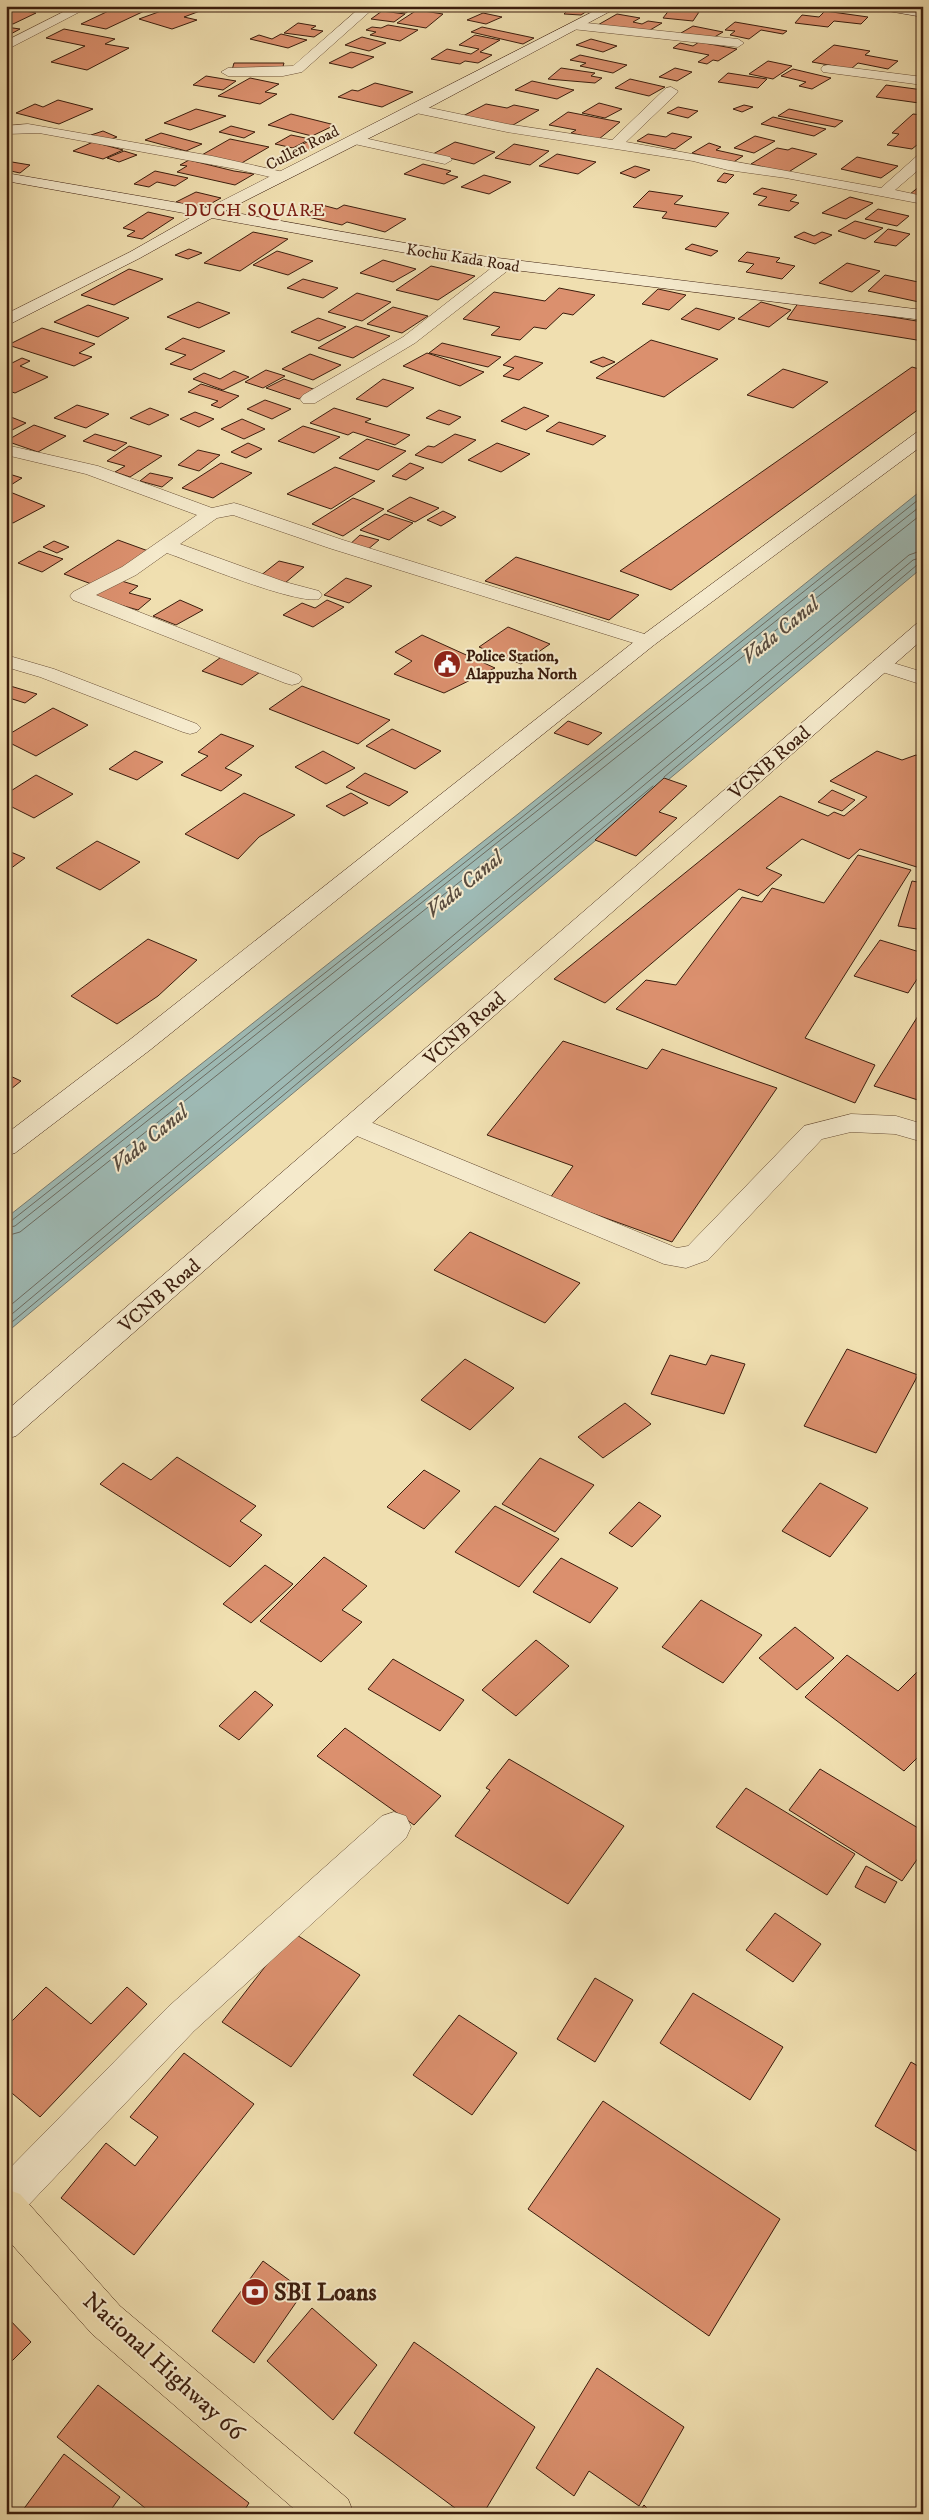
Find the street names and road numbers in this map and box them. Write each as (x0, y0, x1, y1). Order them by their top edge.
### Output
street label: Cullen Road (263, 121, 342, 175)
street label: Kochu Kada Road (405, 239, 521, 277)
street label: VCNB Road (723, 721, 816, 806)
street label: VCNB Road (418, 987, 511, 1072)
street label: VCNB Road (113, 1254, 206, 1339)
street label: National Highway 66 (76, 2286, 252, 2448)

